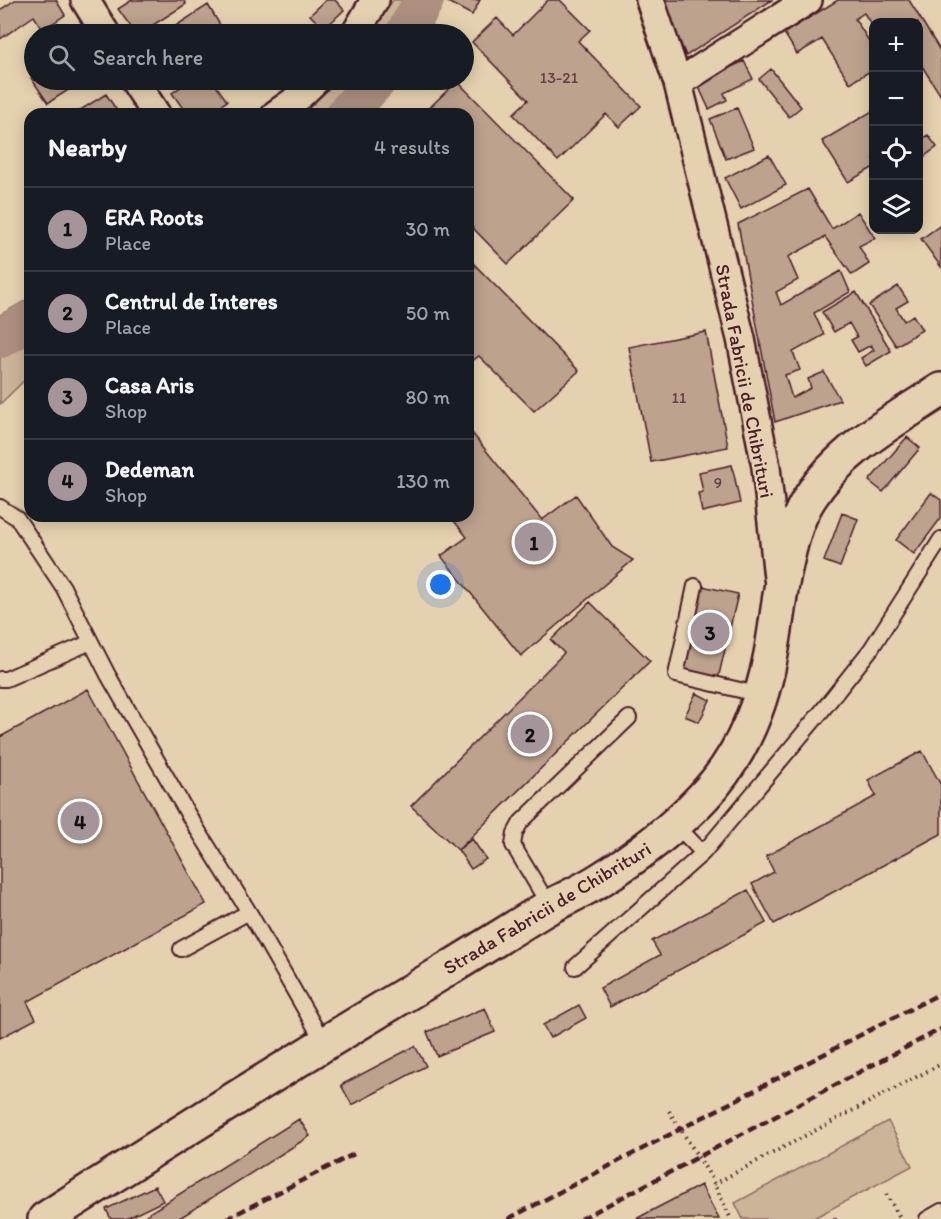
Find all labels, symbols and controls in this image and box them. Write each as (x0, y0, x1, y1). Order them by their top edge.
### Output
map controls (869, 18, 923, 234)
button: + (869, 18, 923, 72)
search box (24, 24, 474, 90)
icon: search (45, 41, 78, 74)
text: Search here (93, 44, 203, 71)
house number: 13-21 (540, 68, 579, 87)
button: − (869, 72, 923, 126)
button: locate (869, 126, 923, 180)
text: Nearby (48, 131, 127, 163)
text: 4 results (374, 135, 450, 159)
button: layers (869, 180, 923, 234)
text: ERA Roots (105, 204, 204, 231)
text: 1 (63, 217, 72, 241)
text: 30 m (405, 217, 450, 241)
text: Place (105, 231, 151, 255)
street label: Strada Fabricii de Chibrituri (711, 262, 779, 500)
text: Centrul de Interes (105, 288, 278, 315)
text: 2 (62, 301, 73, 325)
text: 50 m (406, 301, 450, 325)
text: Place (105, 315, 151, 339)
text: Casa Aris (105, 372, 194, 399)
text: 3 (62, 385, 73, 409)
text: 80 m (405, 385, 450, 409)
house number: 11 (672, 388, 687, 407)
text: Shop (105, 399, 147, 423)
text: Dedeman (105, 456, 194, 483)
text: 4 (61, 469, 74, 493)
text: 130 m (396, 469, 450, 493)
house number: 9 (714, 473, 722, 492)
text: Shop (105, 483, 147, 507)
pin: 1 (514, 520, 554, 564)
your location (426, 570, 455, 599)
pin: 3 (690, 610, 730, 654)
pin: 2 (510, 712, 550, 756)
pin: 4 (60, 798, 100, 844)
street label: Strada Fabricii de Chibrituri (439, 836, 655, 980)

